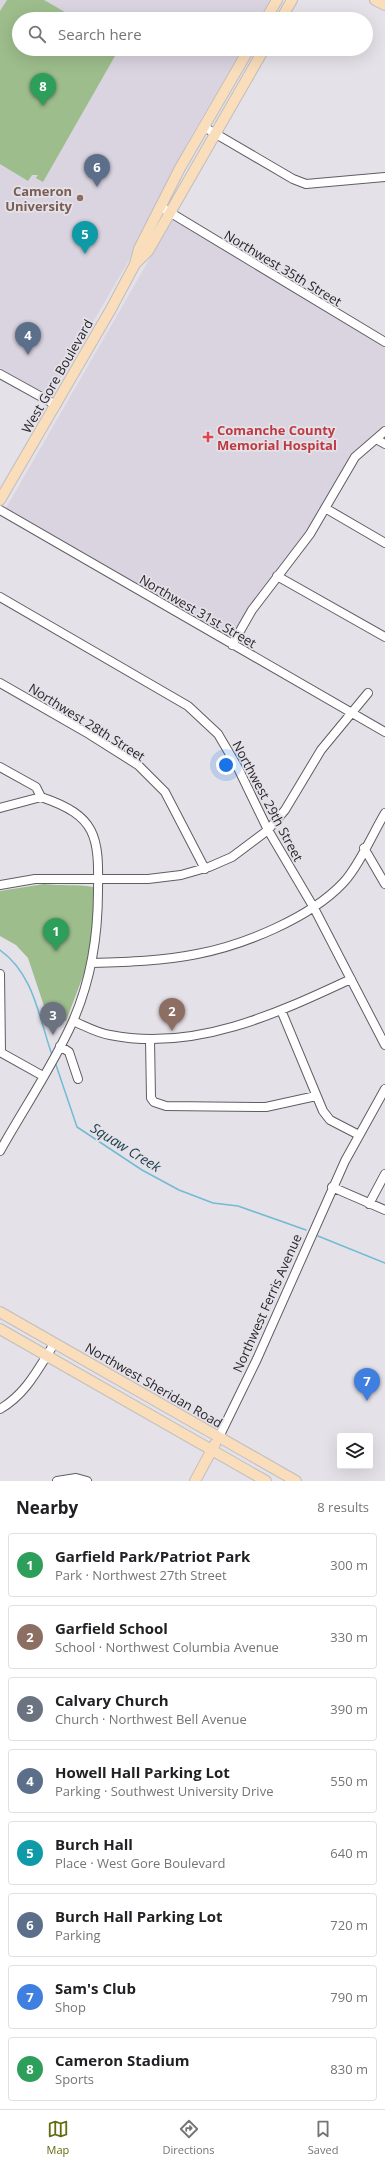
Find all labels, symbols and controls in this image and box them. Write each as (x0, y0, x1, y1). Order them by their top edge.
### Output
search box (12, 12, 373, 56)
icon: search (26, 23, 48, 45)
text: Search here (58, 24, 142, 44)
pin: 8 (30, 73, 56, 106)
pin: 6 (84, 154, 110, 187)
place label: Cameron University (5, 182, 73, 215)
marker: Cameron University (75, 193, 85, 203)
pin: 5 (72, 221, 98, 254)
street label: Northwest 35th Street (221, 226, 345, 310)
street label: West Gore Boulevard (17, 316, 97, 436)
pin: 4 (15, 322, 41, 355)
place label: Comanche County Memorial Hospital (217, 421, 337, 454)
marker: Comanche County Memorial Hospital (202, 431, 214, 443)
street label: Northwest 31st Street (136, 570, 260, 652)
street label: Northwest 28th Street (25, 679, 149, 765)
street label: Northwest 29th Street (229, 738, 308, 865)
your location (216, 755, 236, 775)
pin: 1 (43, 918, 69, 951)
pin: 2 (159, 998, 185, 1031)
pin: 3 (40, 1002, 66, 1035)
water label: Squaw Creek (87, 1118, 166, 1177)
street label: Northwest Ferris Avenue (228, 1231, 306, 1375)
street label: Northwest Sheridan Road (82, 1338, 226, 1432)
pin: 7 (354, 1368, 380, 1401)
map controls (337, 1433, 373, 1469)
button: layers (337, 1433, 373, 1469)
text: Nearby (16, 1496, 78, 1519)
text: 8 results (317, 1498, 369, 1516)
text: Garfield Park/Patriot Park (55, 1546, 250, 1566)
text: 1 (26, 1556, 34, 1574)
text: 300 m (330, 1556, 368, 1574)
text: Park · Northwest 27th Street (55, 1566, 227, 1584)
text: Garfield School (55, 1618, 168, 1638)
text: 2 (26, 1628, 34, 1646)
text: 330 m (330, 1628, 368, 1646)
text: School · Northwest Columbia Avenue (55, 1638, 279, 1656)
text: Calvary Church (55, 1690, 169, 1710)
text: 3 (26, 1700, 34, 1718)
text: 390 m (330, 1700, 368, 1718)
text: Church · Northwest Bell Avenue (55, 1710, 247, 1728)
text: Howell Hall Parking Lot (55, 1762, 230, 1782)
text: 4 (26, 1772, 34, 1790)
text: 550 m (330, 1772, 368, 1790)
text: Parking · Southwest University Drive (55, 1782, 273, 1800)
text: Burch Hall (55, 1834, 133, 1854)
text: 5 (26, 1844, 34, 1862)
text: 640 m (330, 1844, 368, 1862)
text: Place · West Gore Boulevard (55, 1854, 226, 1872)
text: Burch Hall Parking Lot (55, 1906, 222, 1926)
text: 6 (26, 1916, 34, 1934)
text: 720 m (330, 1916, 368, 1934)
text: Parking (55, 1926, 101, 1944)
text: Sam's Club (55, 1978, 136, 1998)
text: 7 (26, 1988, 34, 2006)
text: 790 m (330, 1988, 368, 2006)
text: Shop (55, 1998, 86, 2016)
text: Cameron Stadium (55, 2050, 190, 2070)
text: 8 (26, 2060, 34, 2078)
text: 830 m (330, 2060, 368, 2078)
text: Sports (55, 2070, 94, 2088)
tab: Map (47, 2118, 69, 2157)
tab: Directions (163, 2118, 215, 2157)
tab: Saved (308, 2118, 338, 2157)

